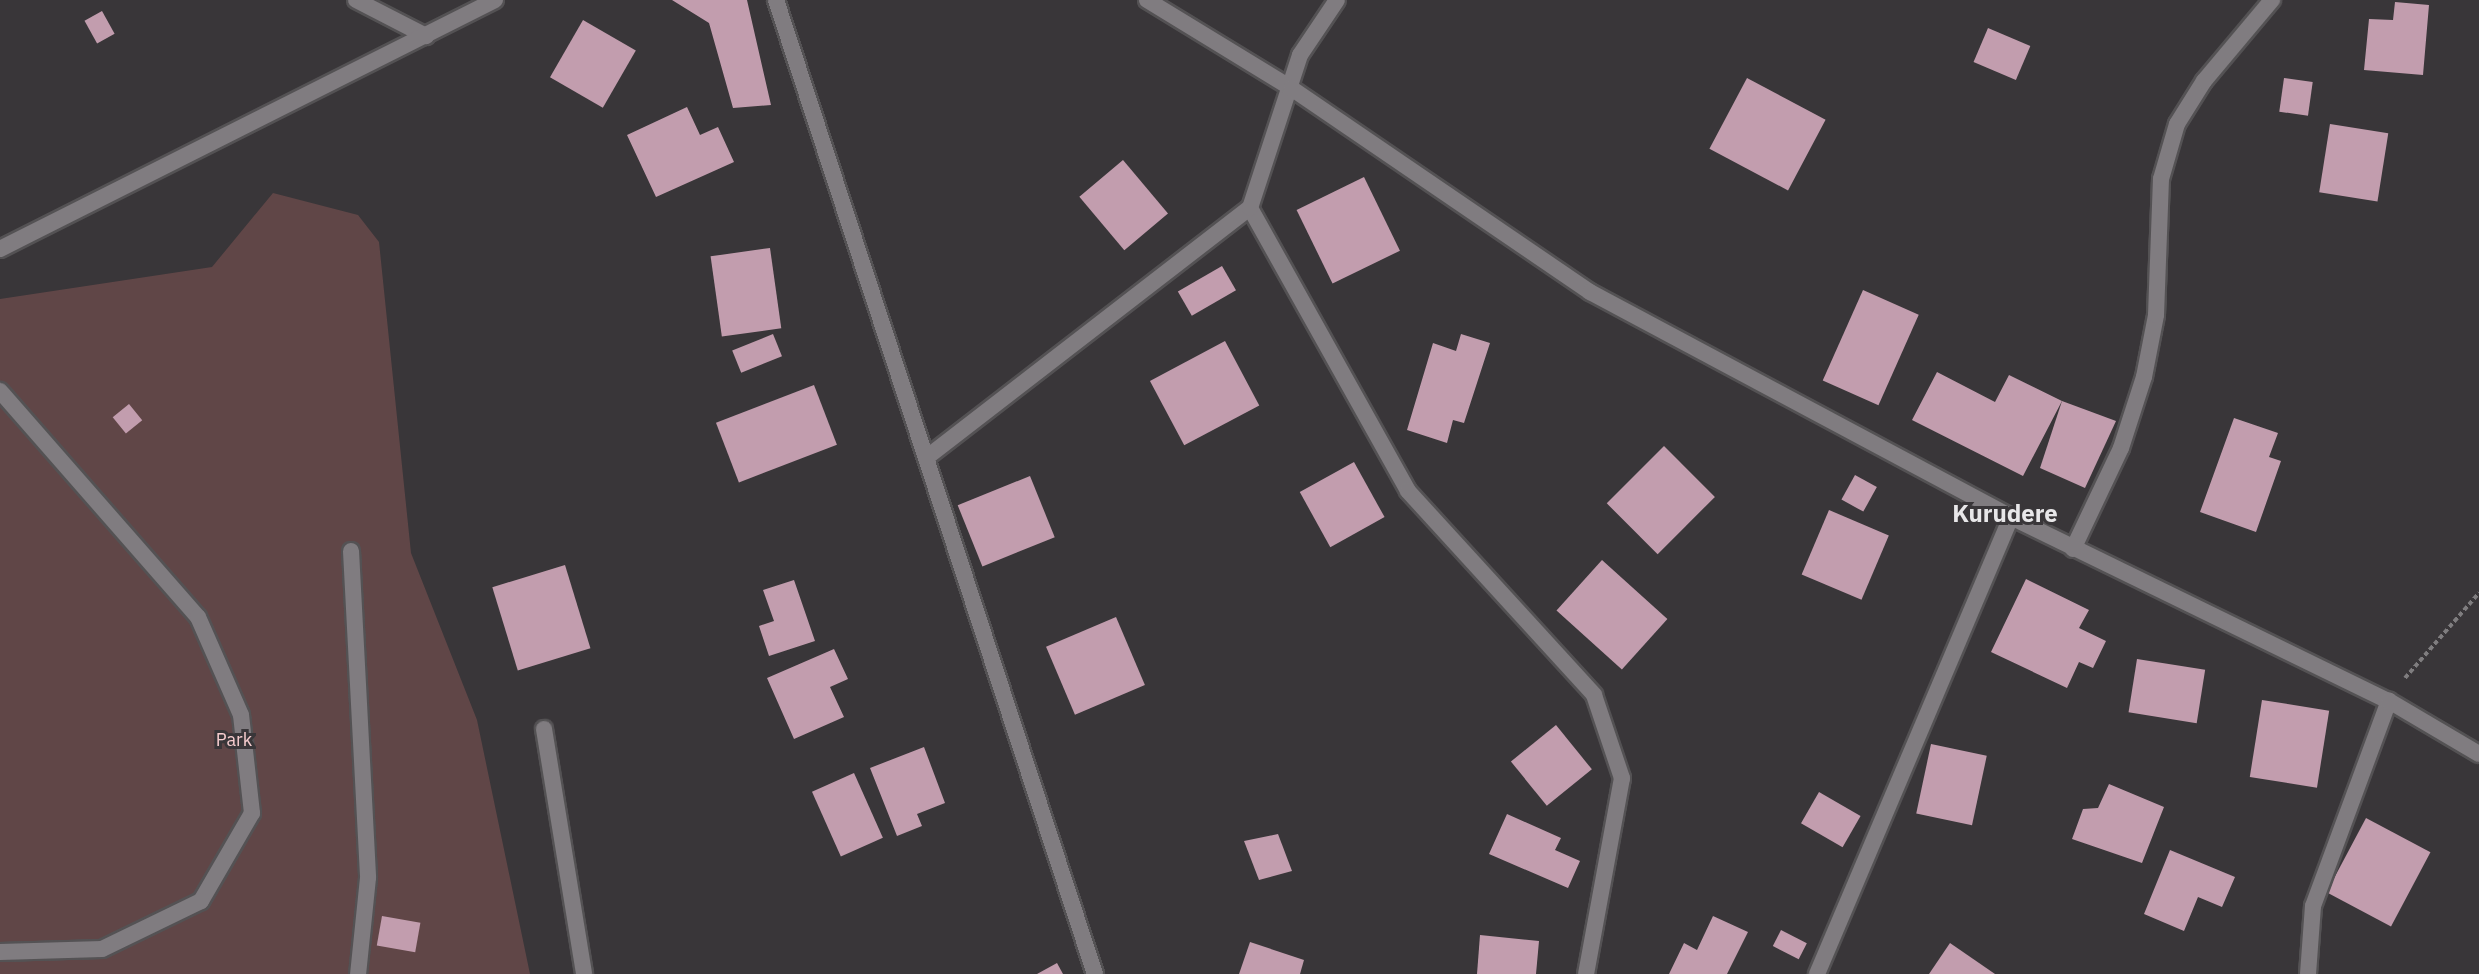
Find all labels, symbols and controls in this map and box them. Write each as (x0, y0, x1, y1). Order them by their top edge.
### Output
district label: Kurudere (1952, 500, 2058, 528)
park label: Park (216, 729, 252, 751)

